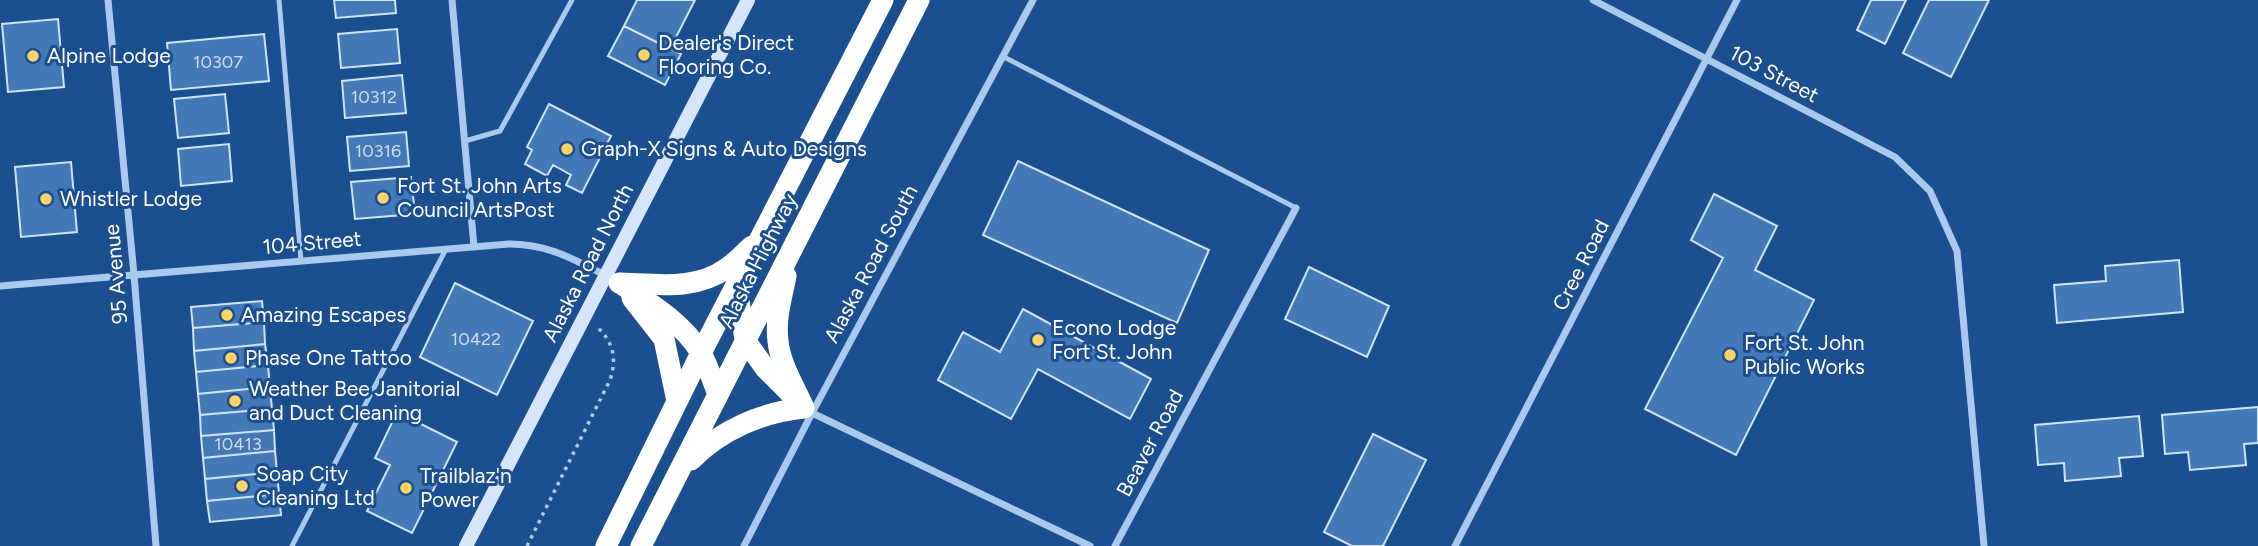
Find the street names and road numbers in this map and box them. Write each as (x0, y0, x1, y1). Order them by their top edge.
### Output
street label: 103 Street (1725, 40, 1823, 108)
street label: Alaska Road North (537, 180, 638, 346)
street label: Alaska Road South (818, 181, 923, 347)
street label: Alaska Highway (713, 189, 802, 332)
street label: Cree Road (1547, 215, 1614, 314)
street label: 95 Avenue (99, 223, 132, 325)
street label: 104 Street (261, 226, 362, 259)
street label: Beaver Road (1111, 385, 1188, 501)

